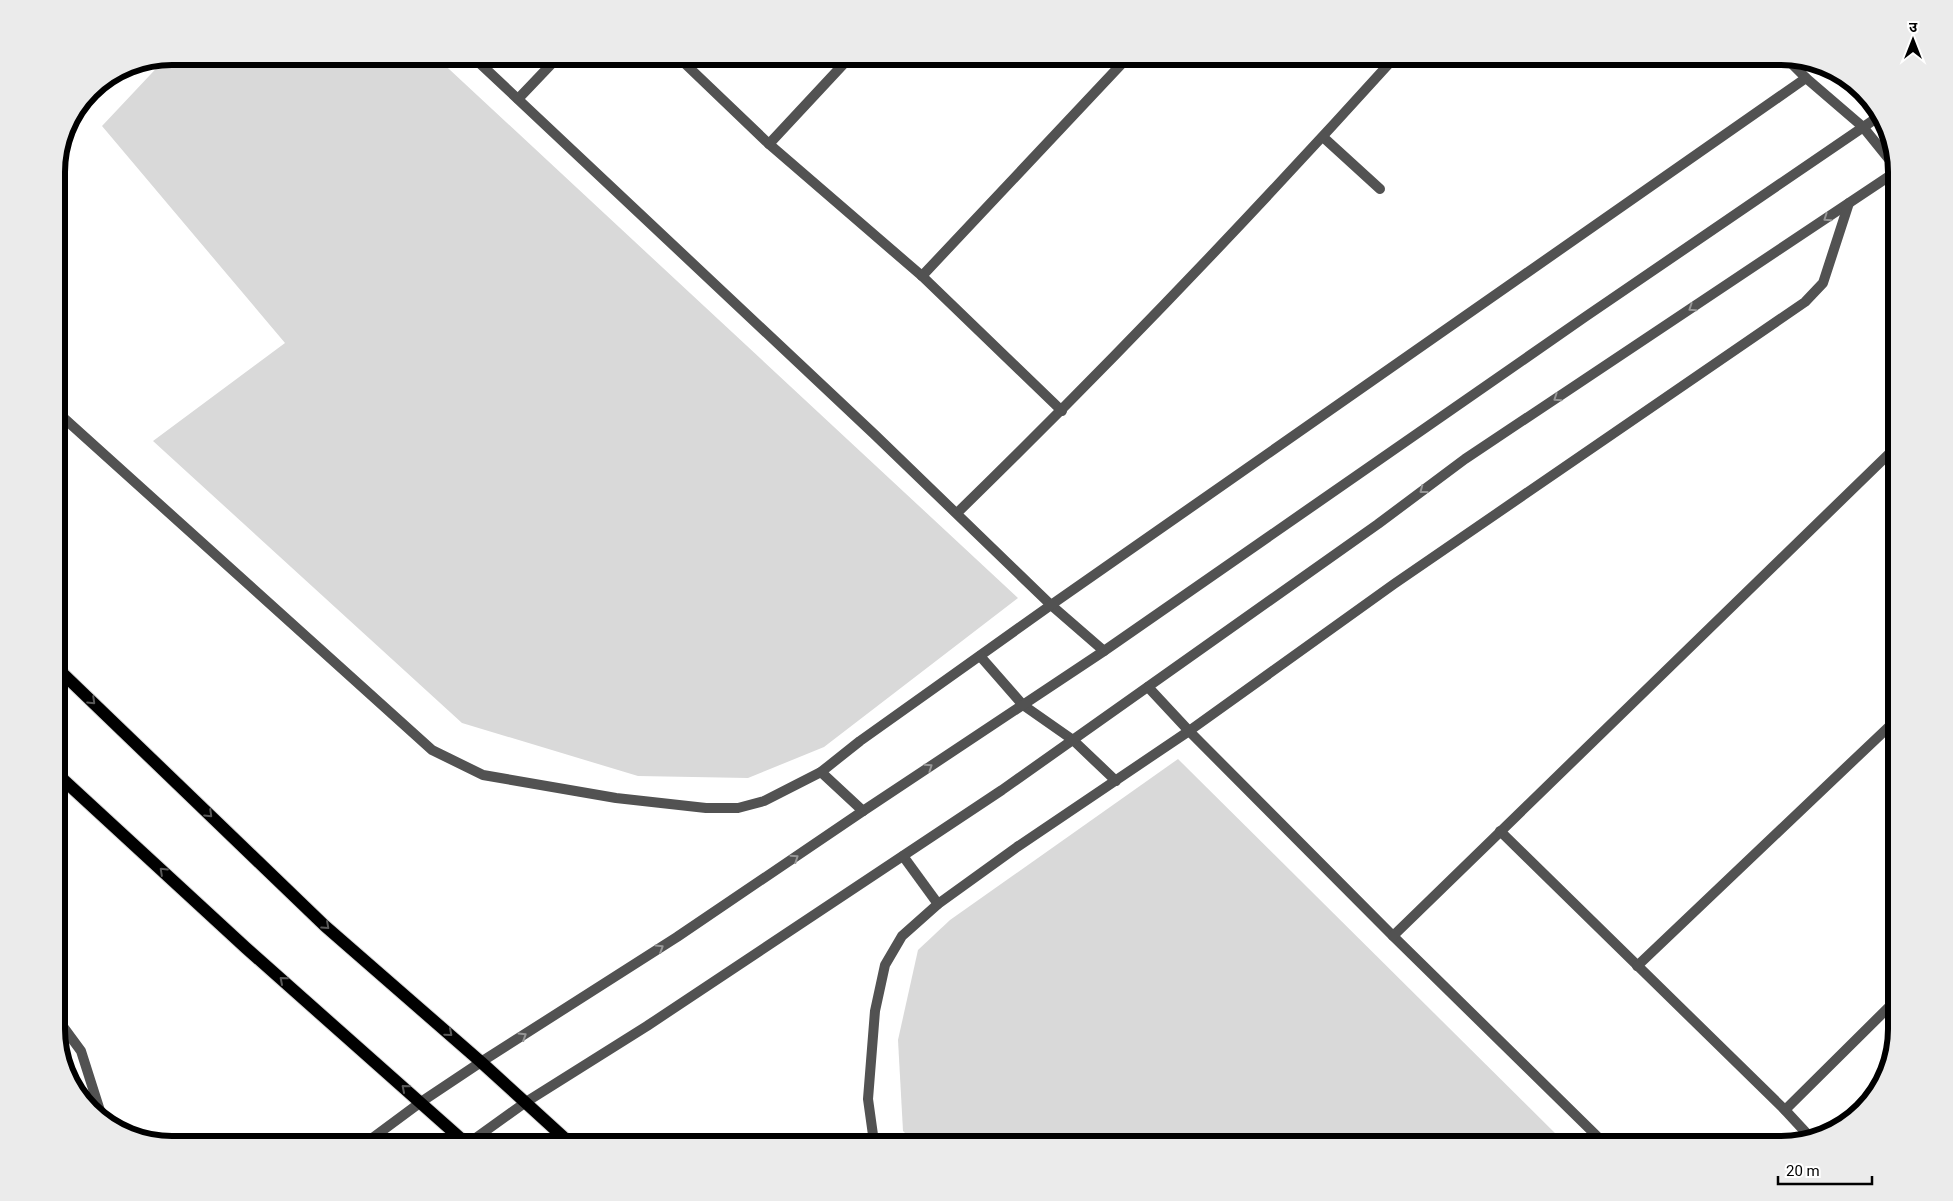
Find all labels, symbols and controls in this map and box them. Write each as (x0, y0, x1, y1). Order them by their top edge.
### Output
north arrow (1888, 15, 1938, 65)
text: उ (1909, 19, 1918, 35)
one-way arrow (1823, 211, 1832, 221)
one-way arrow (1688, 302, 1698, 311)
one-way arrow (1553, 392, 1563, 401)
one-way arrow (1419, 484, 1429, 493)
one-way arrow (86, 695, 95, 704)
one-way arrow (924, 764, 933, 773)
one-way arrow (203, 808, 212, 817)
one-way arrow (789, 854, 798, 864)
one-way arrow (159, 868, 168, 877)
one-way arrow (321, 920, 330, 929)
one-way arrow (654, 945, 663, 955)
one-way arrow (280, 977, 289, 986)
one-way arrow (443, 1027, 452, 1036)
one-way arrow (517, 1032, 526, 1042)
one-way arrow (401, 1084, 410, 1093)
scale bar (1778, 1154, 1872, 1186)
text: 20 m (1786, 1162, 1820, 1180)

